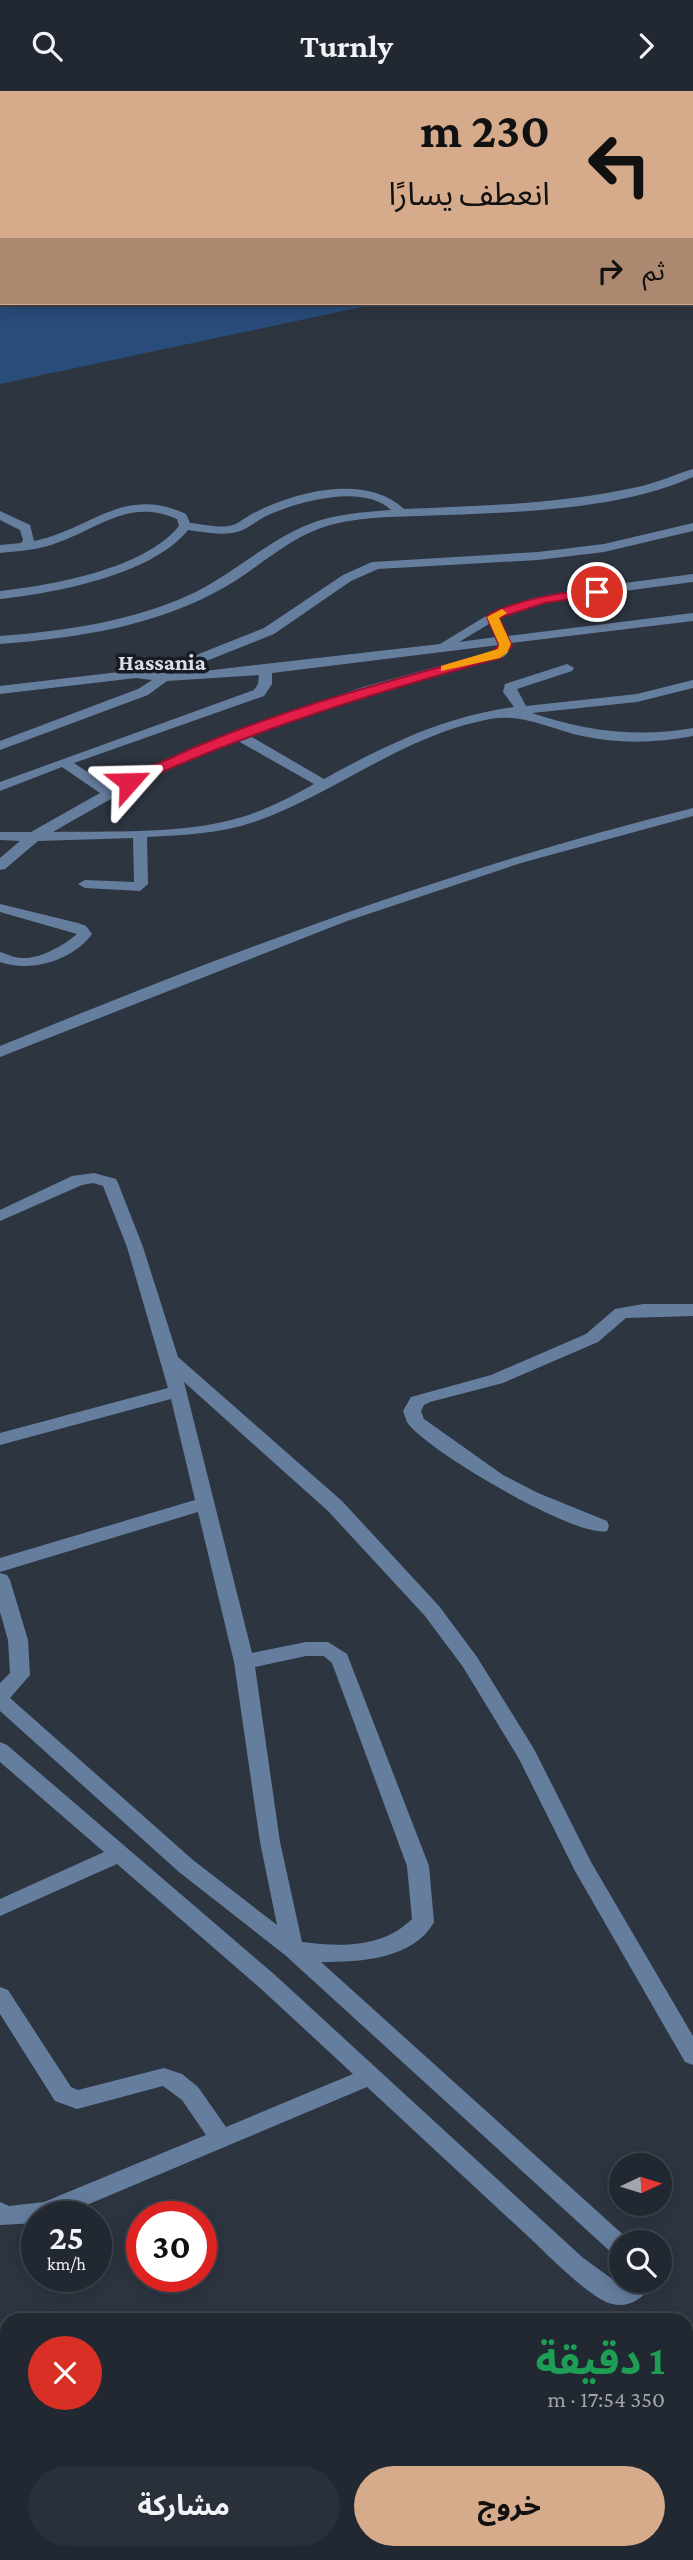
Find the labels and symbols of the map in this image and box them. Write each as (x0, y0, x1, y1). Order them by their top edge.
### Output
pin (567, 562, 627, 622)
district label: Hassania (118, 649, 207, 675)
position arrow (92, 745, 166, 819)
north arrow (609, 2153, 672, 2215)
speed limit sign: 30 (126, 2201, 217, 2292)

